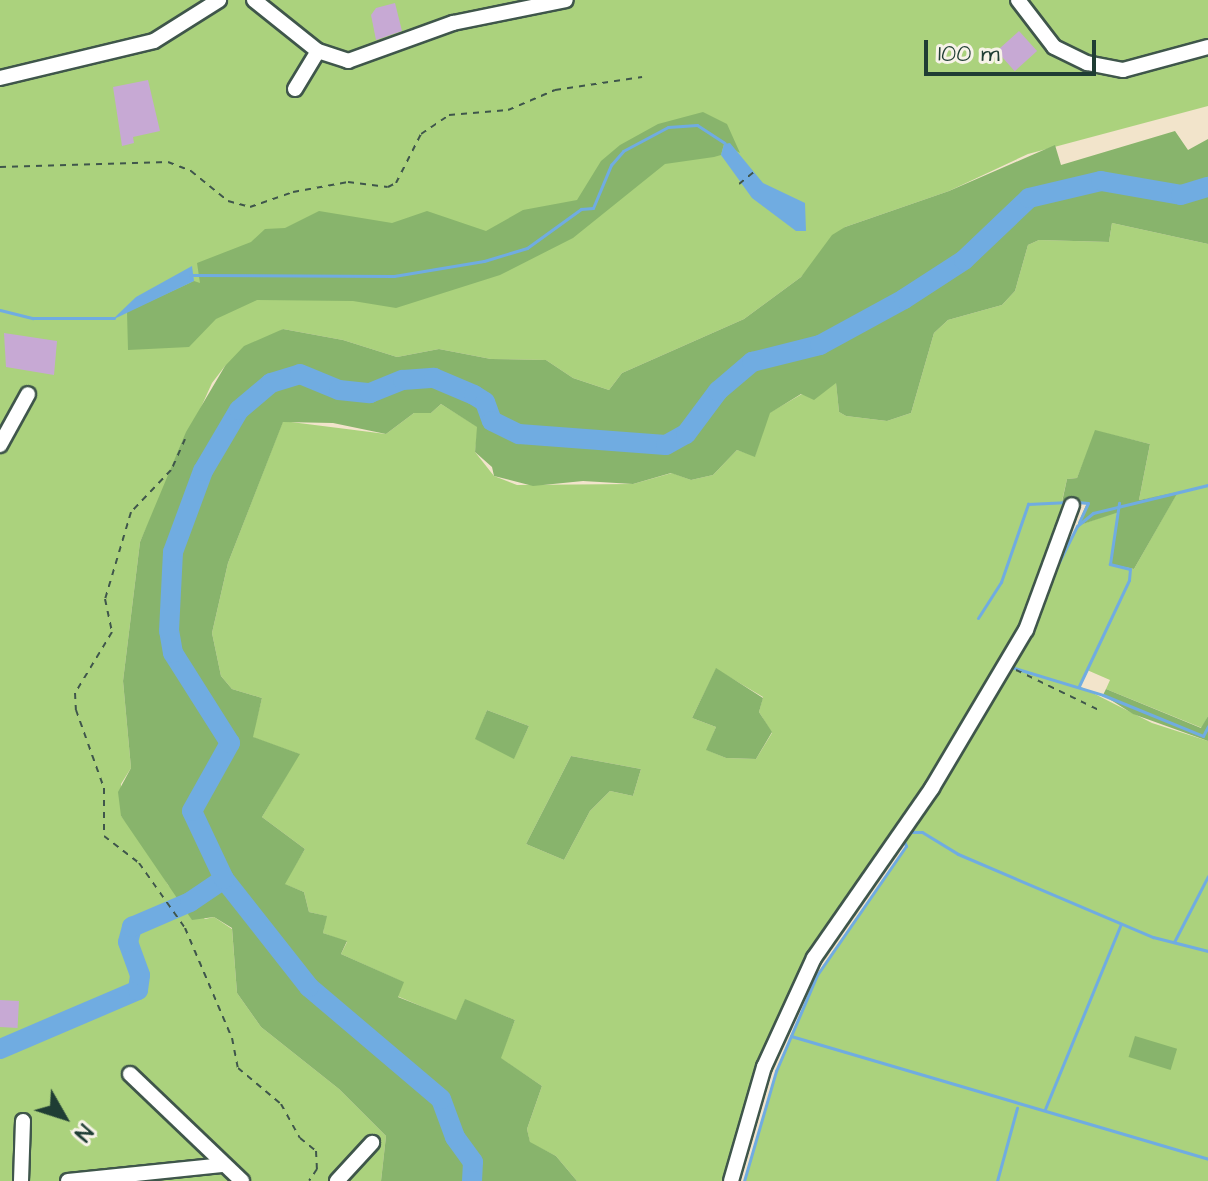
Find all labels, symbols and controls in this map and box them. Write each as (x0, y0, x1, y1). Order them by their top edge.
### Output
scale bar (928, 24, 1100, 74)
text: 100 m (938, 37, 1000, 71)
north arrow (24, 1077, 104, 1157)
text: N (67, 1117, 99, 1148)

